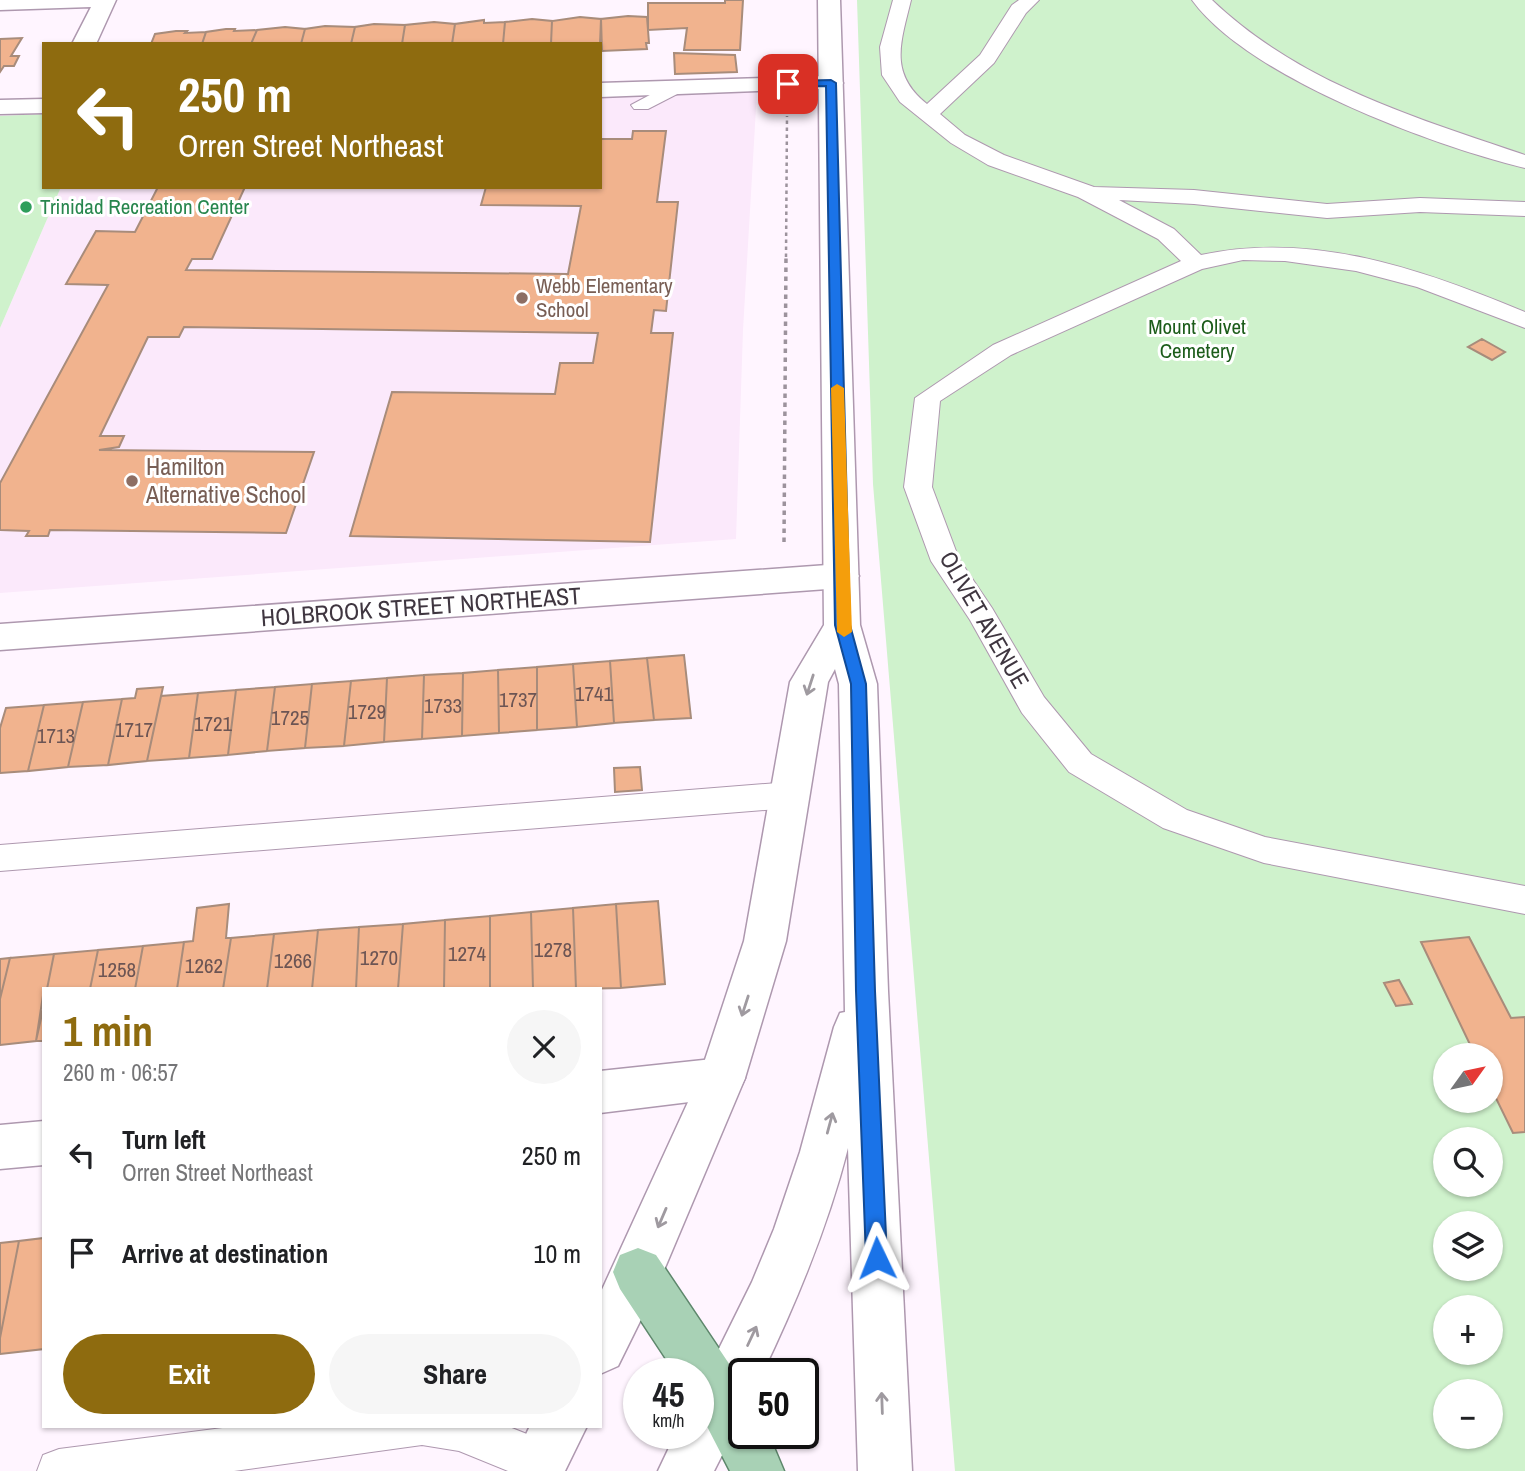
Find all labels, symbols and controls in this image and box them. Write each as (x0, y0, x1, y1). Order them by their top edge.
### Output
pin (758, 54, 818, 114)
text: 250 m (178, 61, 292, 127)
icon: arrive (769, 65, 807, 103)
icon: left (63, 70, 154, 161)
text: Orren Street Northeast (178, 124, 443, 167)
place label: Trinidad Recreation Center (40, 192, 249, 221)
marker: Trinidad Recreation Center (18, 199, 34, 215)
place label: Webb Elementary School (536, 271, 673, 324)
marker: Webb Elementary School (514, 290, 530, 306)
park label: Mount Olivet Cemetery (1148, 312, 1246, 365)
place label: Hamilton Alternative School (145, 450, 306, 510)
marker: Hamilton Alternative School (124, 473, 140, 489)
street label: OLIVET AVENUE (933, 545, 1037, 694)
street label: HOLBROOK STREET NORTHEAST (260, 579, 582, 633)
one-way arrow (803, 673, 815, 695)
house number: 1741 (575, 679, 614, 708)
house number: 1737 (499, 685, 537, 714)
house number: 1733 (424, 691, 462, 720)
house number: 1729 (348, 697, 386, 726)
house number: 1725 (271, 703, 309, 732)
house number: 1721 (194, 709, 233, 738)
house number: 1717 (115, 715, 153, 744)
house number: 1713 (37, 721, 75, 750)
house number: 1278 (534, 935, 572, 964)
house number: 1274 (448, 939, 487, 968)
house number: 1270 (360, 943, 398, 972)
house number: 1266 (274, 946, 312, 975)
house number: 1262 (185, 951, 223, 980)
house number: 1258 (98, 955, 136, 984)
one-way arrow (737, 995, 750, 1017)
text: 1 min (63, 1003, 153, 1059)
button: close (507, 1010, 581, 1084)
north arrow (1433, 1043, 1503, 1113)
map controls (1433, 1043, 1503, 1449)
text: 260 m · 06:57 (63, 1057, 178, 1088)
one-way arrow (824, 1112, 837, 1135)
text: Turn left (122, 1122, 206, 1157)
button: search (1433, 1127, 1503, 1197)
icon: left (63, 1136, 101, 1174)
text: 250 m (522, 1138, 581, 1173)
text: Orren Street Northeast (122, 1157, 313, 1188)
one-way arrow (654, 1206, 667, 1228)
button: layers (1433, 1211, 1503, 1281)
position arrow (840, 1221, 914, 1295)
icon: arrive (63, 1234, 101, 1272)
text: Arrive at destination (122, 1236, 328, 1271)
text: 10 m (534, 1236, 581, 1271)
button: + (1433, 1295, 1503, 1365)
one-way arrow (746, 1326, 759, 1347)
button: Exit (63, 1334, 315, 1414)
button: Share (329, 1334, 581, 1414)
speed limit sign: 50 (728, 1358, 819, 1449)
text: 45 (653, 1371, 684, 1418)
button: − (1433, 1379, 1503, 1449)
one-way arrow (876, 1392, 889, 1415)
text: km/h (653, 1408, 685, 1433)

